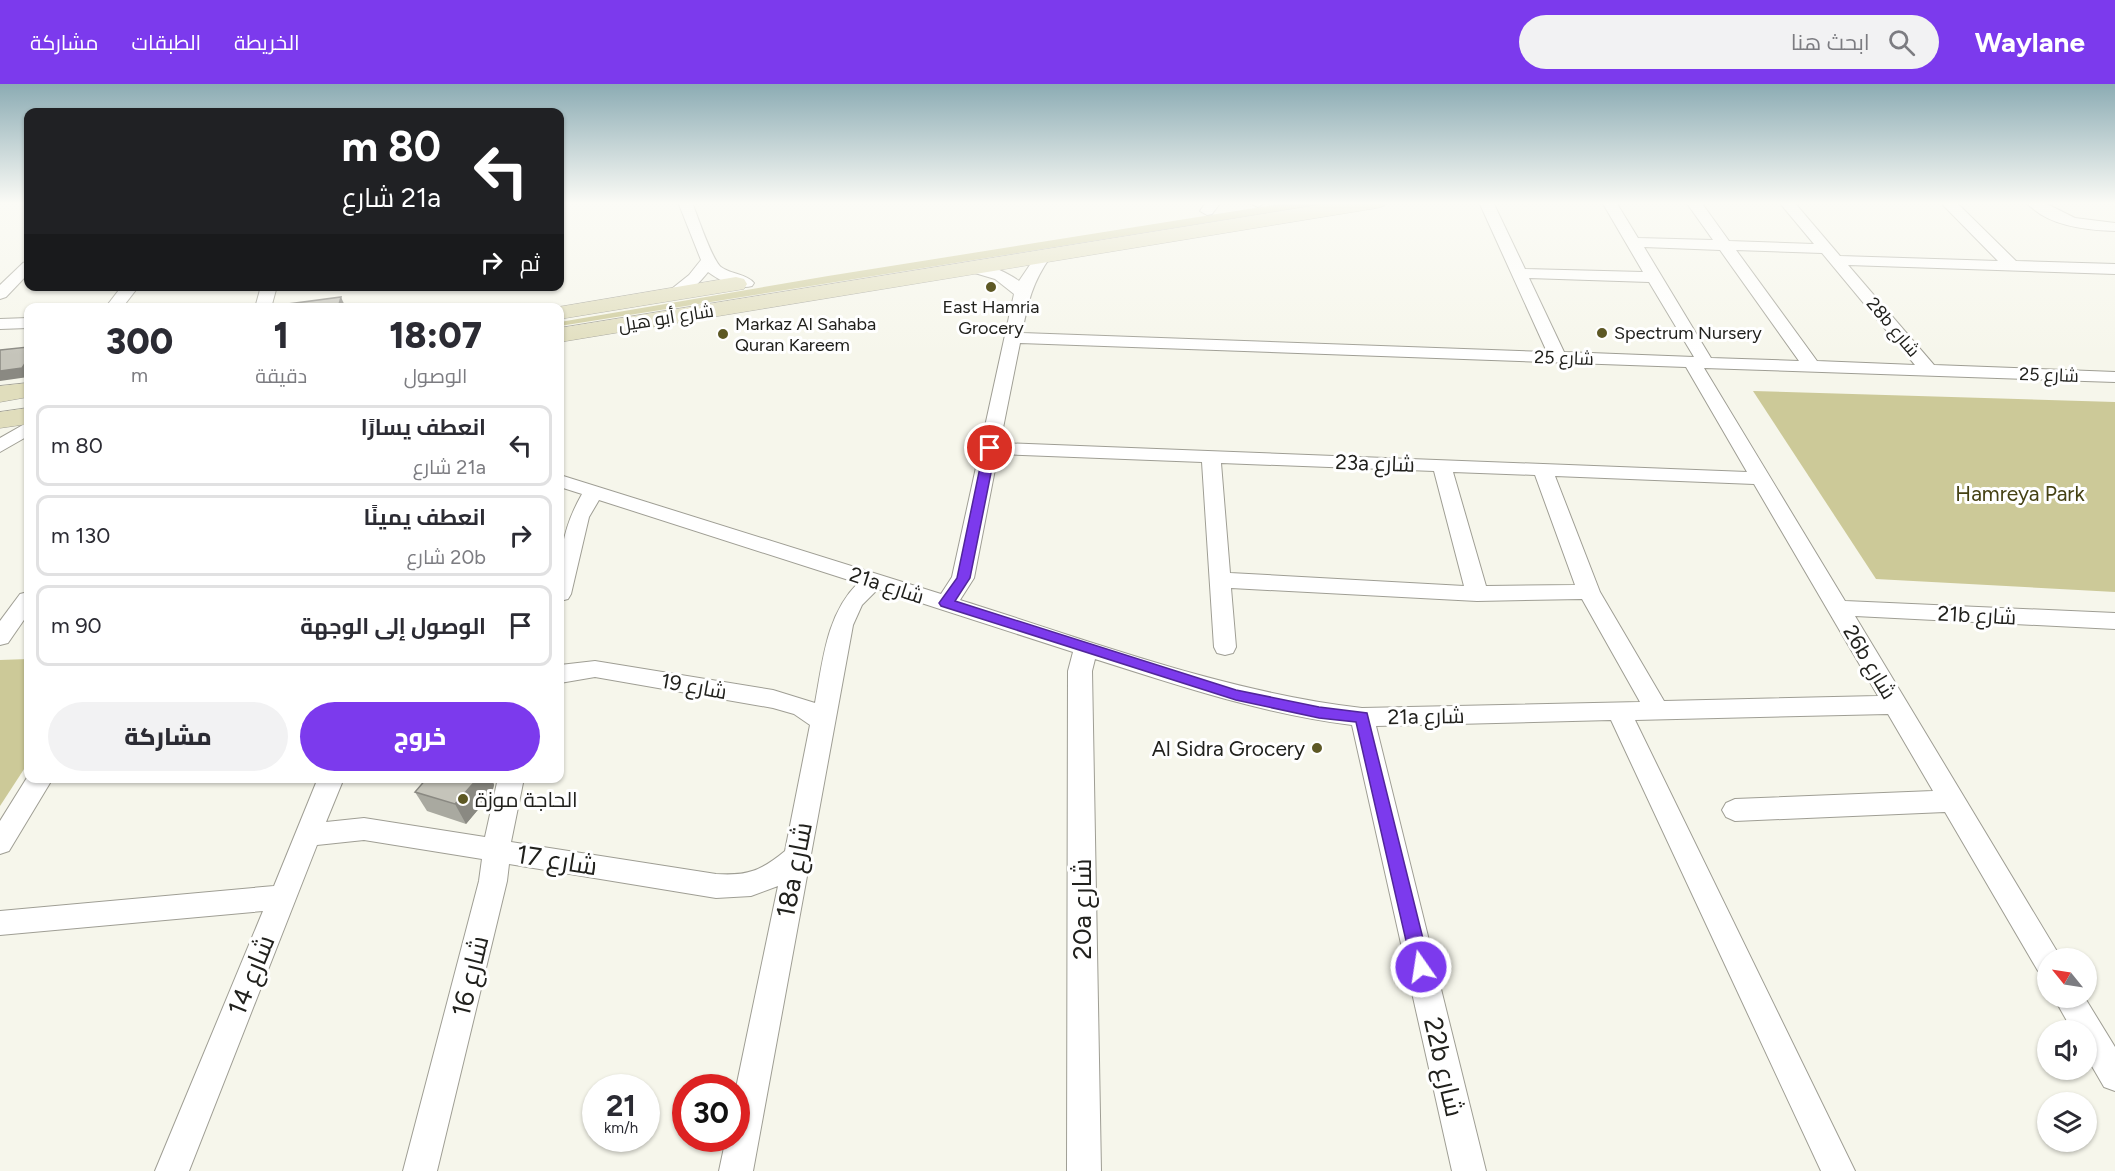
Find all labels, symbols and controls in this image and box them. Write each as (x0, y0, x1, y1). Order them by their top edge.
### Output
search box (1519, 15, 1939, 69)
text: Waylane (1975, 25, 2085, 59)
icon: search (1885, 26, 1918, 59)
text: ابحث هنا (1791, 29, 1870, 56)
text: مشاركة (30, 30, 99, 55)
text: الطبقات (132, 30, 201, 55)
text: الخريطة (234, 30, 300, 55)
text: 80 m (341, 121, 441, 172)
icon: left (462, 132, 540, 210)
text: 21a شارع (342, 181, 441, 214)
icon: right (475, 246, 508, 279)
text: ثم (520, 250, 540, 277)
marker: East Hamria Grocery (984, 280, 998, 294)
street label: 28b شارع (1861, 293, 1924, 362)
place label: East Hamria Grocery (943, 296, 1039, 339)
street label: شارع أبو هيل (617, 300, 715, 337)
place label: Markaz Al Sahaba Quran Kareem (735, 313, 876, 356)
text: 1 (274, 314, 289, 357)
text: 18:07 (389, 314, 482, 357)
text: 300 (106, 320, 173, 363)
place label: Spectrum Nursery (1614, 322, 1762, 344)
marker: Spectrum Nursery (1595, 326, 1609, 340)
marker: Markaz Al Sahaba Quran Kareem (716, 327, 730, 341)
street label: شارع 25 (1534, 346, 1594, 371)
text: m (131, 363, 148, 387)
street label: شارع 25 (2019, 363, 2079, 388)
text: دقيقة (255, 364, 307, 388)
text: الوصول (404, 364, 467, 388)
text: انعطف يسارًا (361, 414, 486, 441)
pin (964, 422, 1015, 473)
icon: left (504, 429, 537, 462)
icon: arrive (973, 431, 1006, 464)
text: 80 m (51, 432, 103, 459)
street label: 23a شارع (1335, 449, 1415, 479)
text: 21a شارع (413, 455, 486, 479)
park label: Hamreya Park (1955, 481, 2085, 506)
text: انعطف يمينًا (363, 504, 486, 531)
icon: right (504, 519, 537, 552)
text: 130 m (51, 522, 110, 549)
text: 20b شارع (407, 545, 486, 569)
street label: 21a شارع (846, 561, 927, 611)
street label: 21b شارع (1937, 600, 2017, 632)
icon: arrive (504, 609, 537, 642)
text: 90 m (51, 612, 102, 639)
text: الوصول إلى الوجهة (300, 613, 486, 640)
street label: 26b شارع (1837, 620, 1902, 705)
street label: شارع 19 (659, 668, 729, 706)
button: مشاركة (48, 702, 288, 771)
button: خروج (300, 702, 540, 771)
street label: 21a شارع (1387, 703, 1465, 731)
place label: Al Sidra Grocery (1152, 736, 1305, 761)
marker: Al Sidra Grocery (1310, 741, 1324, 755)
place label: الحاجة موزة (475, 787, 578, 812)
marker: الحاجة موزة (456, 792, 470, 806)
street label: 18a شارع (769, 819, 820, 921)
street label: شارع 17 (514, 838, 600, 883)
street label: 20a شارع (1066, 858, 1099, 960)
street label: شارع 14 (220, 930, 282, 1020)
street label: شارع 16 (445, 932, 496, 1020)
position arrow (1389, 935, 1453, 999)
north arrow (2037, 948, 2097, 1008)
map controls (2037, 948, 2097, 1152)
street label: 22b شارع (1416, 1014, 1471, 1120)
button: sound (2037, 1020, 2097, 1080)
speed limit sign: 30 (672, 1074, 750, 1152)
text: 21 (606, 1087, 636, 1124)
button: layers (2037, 1092, 2097, 1152)
text: km/h (604, 1119, 638, 1137)

